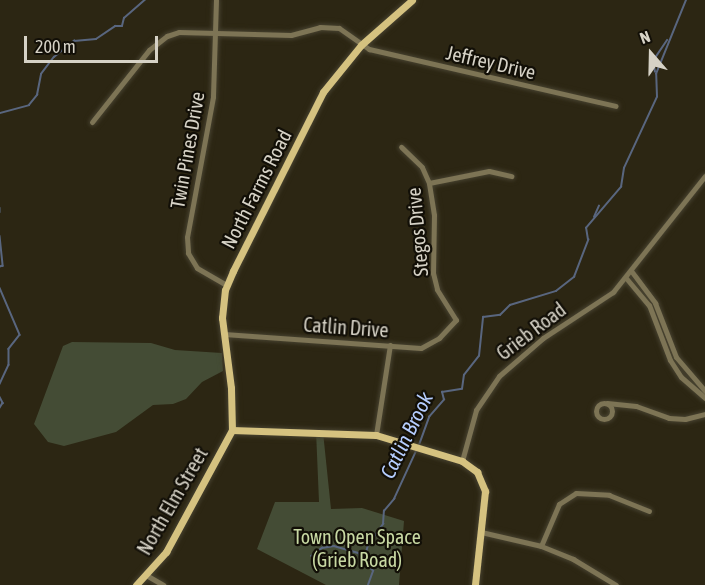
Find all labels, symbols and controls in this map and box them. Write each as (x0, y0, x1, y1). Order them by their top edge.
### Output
scale bar (27, 24, 160, 62)
north arrow (621, 24, 681, 84)
text: N (637, 27, 652, 47)
text: 200 m (35, 36, 76, 57)
street label: Jeffrey Drive (444, 40, 538, 84)
street label: Twin Pines Drive (165, 90, 209, 210)
street label: North Farms Road (216, 125, 296, 253)
street label: Stegos Drive (401, 186, 433, 278)
street label: Grieb Road (492, 297, 570, 365)
street label: Catlin Drive (303, 312, 389, 342)
water label: Catlin Brook (374, 388, 438, 482)
street label: North Elm Street (132, 443, 212, 559)
park label: Town Open Space (Grieb Road) (293, 524, 421, 571)

